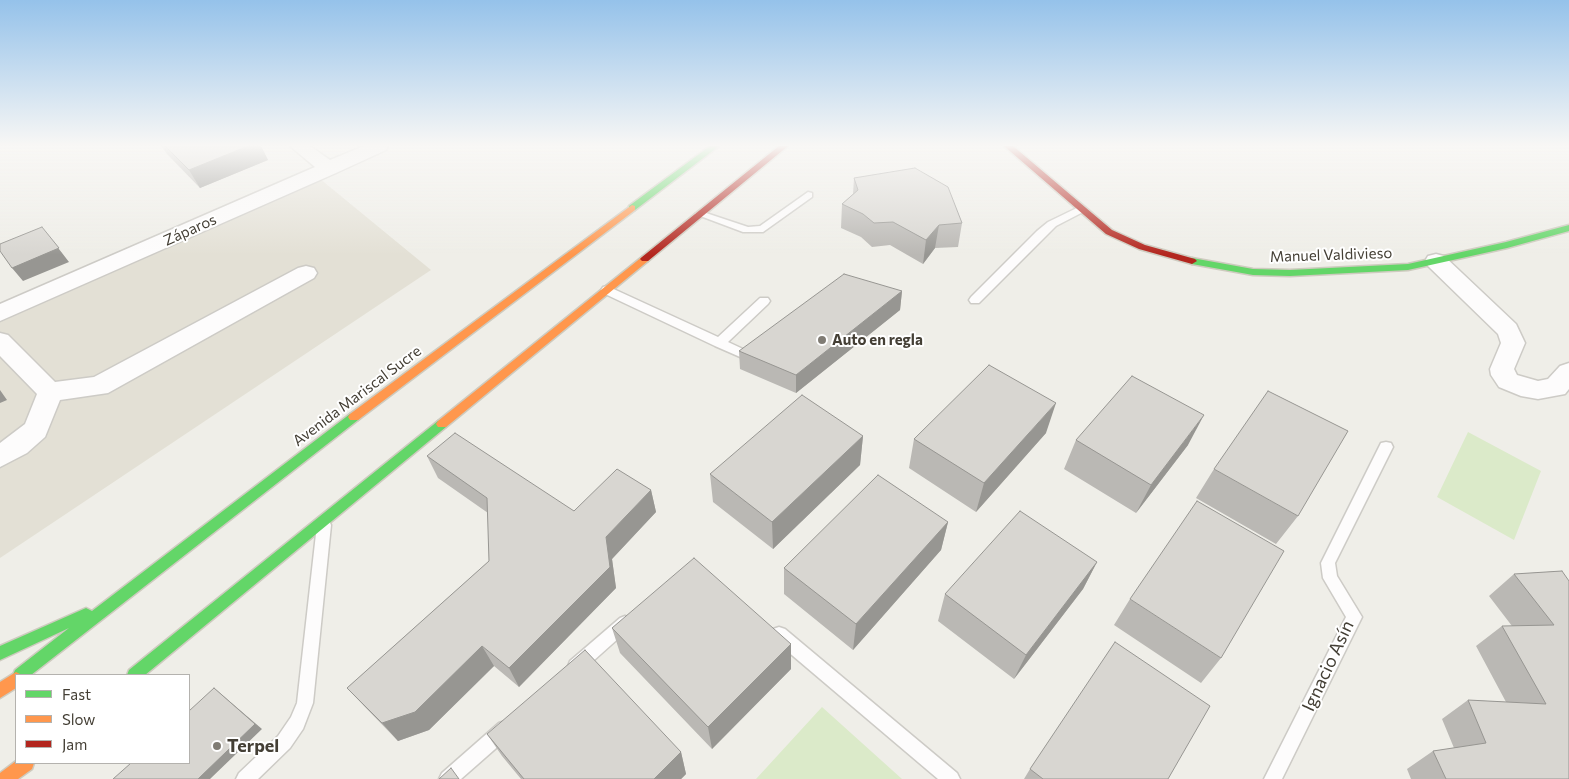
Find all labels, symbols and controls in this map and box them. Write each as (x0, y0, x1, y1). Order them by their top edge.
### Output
street label: Záparos (161, 210, 219, 250)
street label: Manuel Valdivieso (1269, 244, 1393, 266)
place label: Auto en regla (832, 331, 923, 349)
marker: Auto en regla (816, 334, 828, 346)
street label: Avenida Mariscal Sucre (289, 342, 425, 450)
street label: Ignacio Asín (1298, 617, 1358, 715)
legend (15, 674, 190, 764)
text: Fast (62, 685, 91, 703)
text: Slow (62, 710, 95, 728)
text: Jam (62, 735, 87, 753)
place label: Terpel (227, 735, 279, 757)
marker: Terpel (211, 740, 223, 752)

